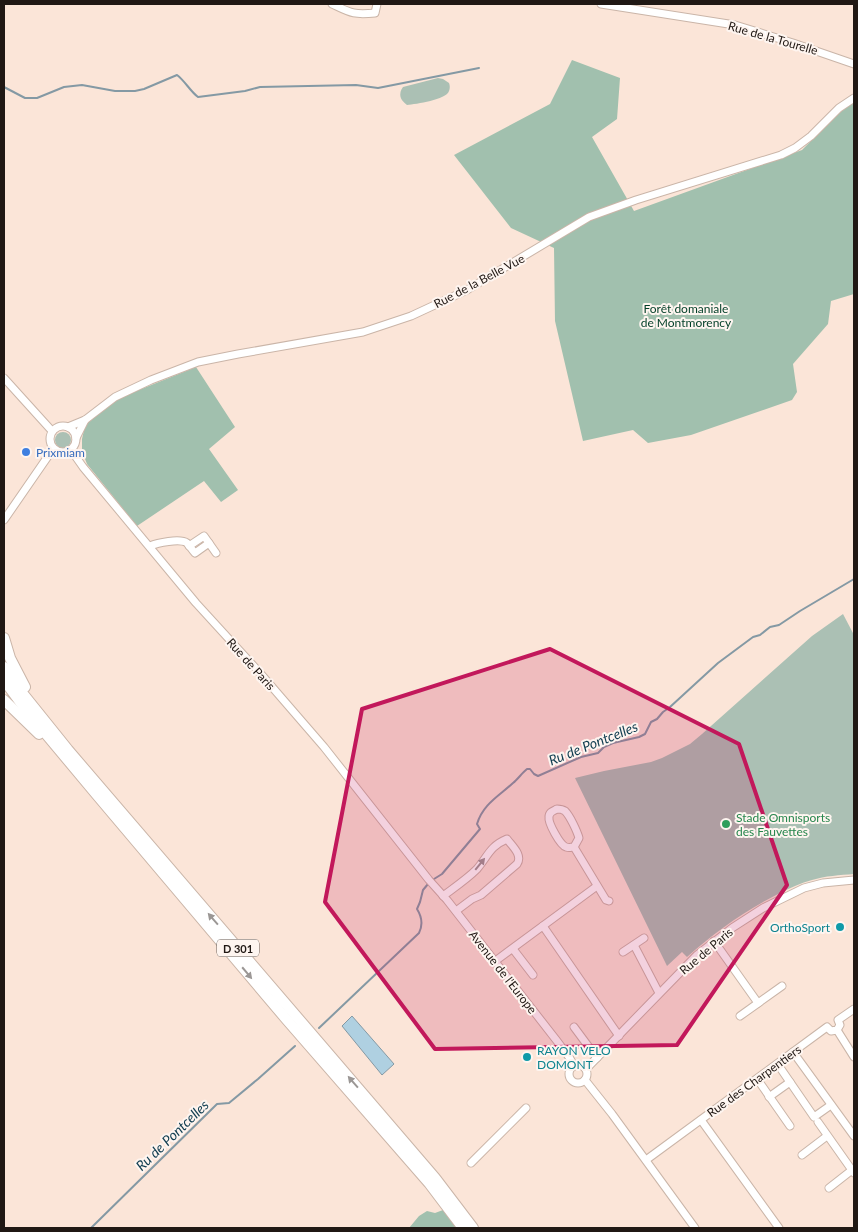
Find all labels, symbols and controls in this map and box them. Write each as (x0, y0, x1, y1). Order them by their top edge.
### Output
street label: Rue de la Tourelle (726, 18, 820, 58)
street label: Rue de la Belle Vue (431, 251, 527, 311)
park label: Forêt domaniale de Montmorency (641, 301, 732, 330)
place label: Prixmiam (36, 445, 85, 460)
marker: Prixmiam (20, 446, 32, 458)
street label: Rue de Paris (224, 635, 278, 693)
water label: Ru de Pontcelles (546, 717, 640, 769)
place label: Stade Omnisports des Fauvettes (736, 810, 830, 839)
marker: Stade Omnisports des Fauvettes (720, 818, 732, 830)
one-way arrow (475, 858, 486, 871)
one-way arrow (208, 913, 219, 925)
place label: OrthoSport (770, 920, 831, 935)
marker: OrthoSport (834, 921, 846, 933)
street label: Rue de Paris (676, 924, 736, 978)
street label: Avenue de l'Europe (466, 927, 540, 1017)
road number: D 301 (217, 940, 259, 956)
one-way arrow (242, 967, 253, 980)
street label: Rue des Charpentiers (704, 1042, 804, 1120)
place label: RAYON VELO DOMONT (537, 1043, 611, 1072)
marker: RAYON VELO DOMONT (521, 1051, 533, 1063)
one-way arrow (347, 1077, 359, 1089)
water label: Ru de Pontcelles (132, 1096, 212, 1174)

